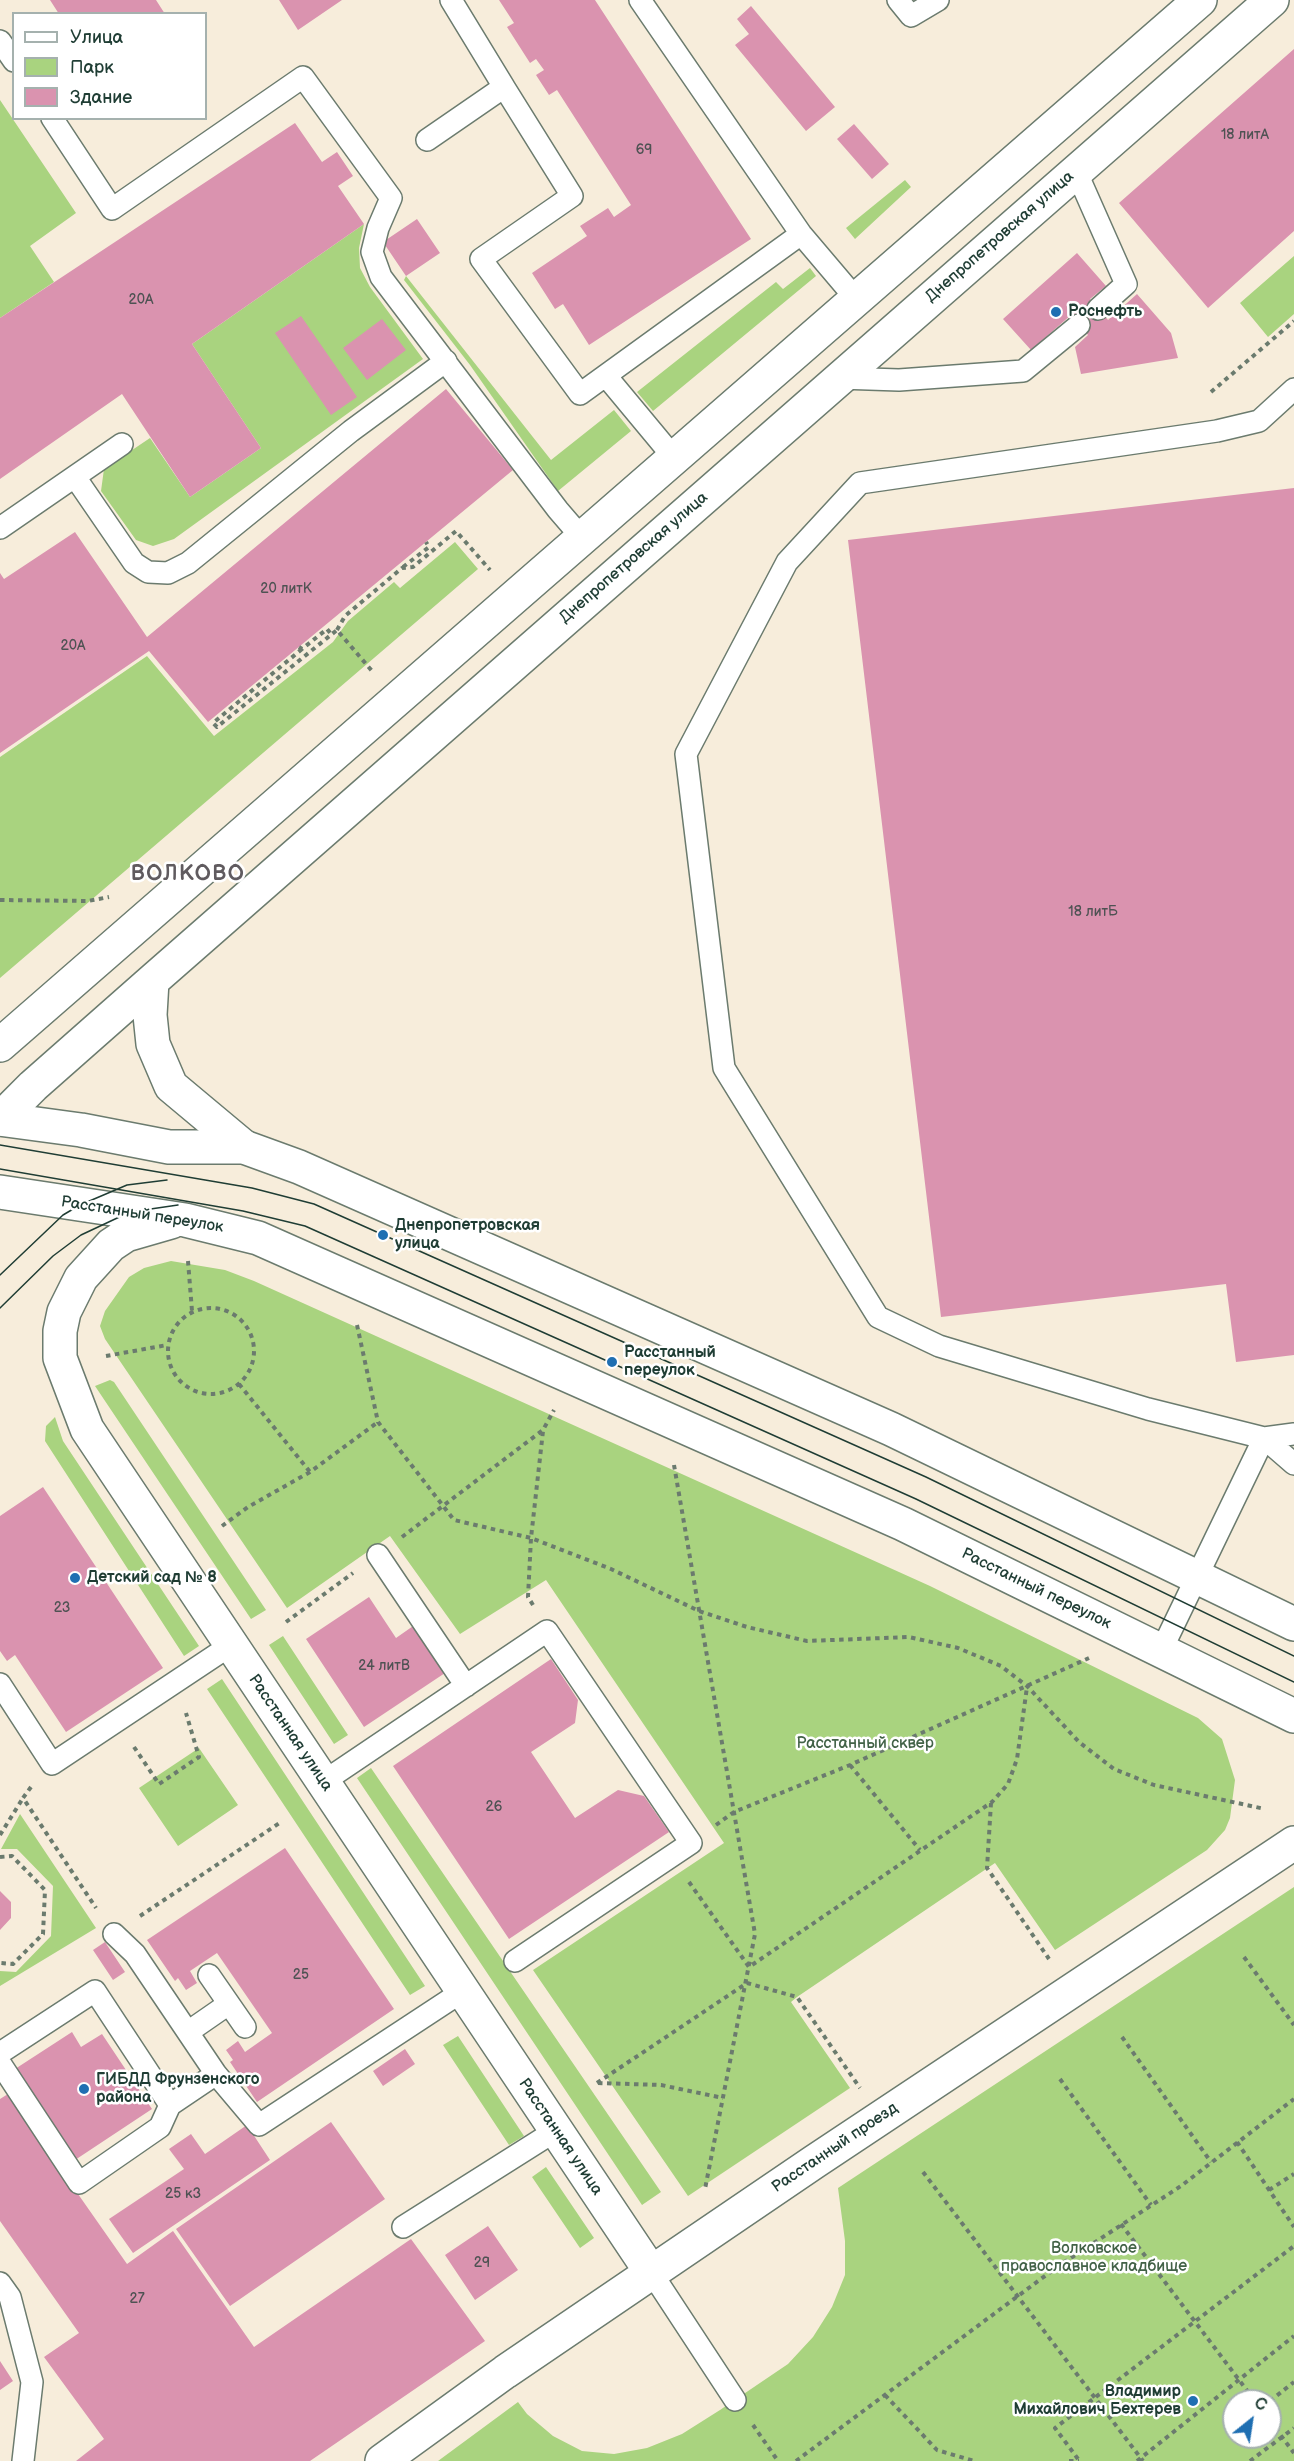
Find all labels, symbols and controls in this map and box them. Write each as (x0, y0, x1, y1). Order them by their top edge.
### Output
legend (12, 12, 207, 120)
text: Улица (70, 27, 123, 48)
text: Парк (70, 57, 114, 78)
text: Здание (70, 87, 132, 108)
house number: 18 литА (1221, 127, 1269, 143)
house number: 69 (636, 142, 652, 158)
street label: Днепропетровская улица (922, 167, 1078, 307)
house number: 20А (129, 292, 153, 308)
place label: Роснефть (1068, 302, 1142, 322)
marker: Роснефть (1049, 305, 1063, 319)
street label: Днепропетровская улица (556, 488, 712, 628)
house number: 20 литК (260, 581, 312, 597)
house number: 20А (61, 638, 85, 654)
district label: ВОЛКОВО (131, 861, 245, 887)
house number: 18 литБ (1068, 904, 1118, 920)
street label: Расстанный переулок (59, 1193, 225, 1237)
place label: Днепропетровская улица (395, 1216, 540, 1254)
marker: Днепропетровская улица (376, 1228, 390, 1242)
place label: Расстанный переулок (624, 1343, 716, 1381)
marker: Расстанный переулок (605, 1355, 619, 1369)
street label: Расстанный переулок (958, 1544, 1114, 1634)
place label: Детский сад № 8 (87, 1568, 217, 1588)
marker: Детский сад № 8 (68, 1571, 82, 1585)
house number: 23 (54, 1600, 70, 1616)
house number: 24 литВ (358, 1658, 410, 1674)
street label: Расстанная улица (244, 1671, 336, 1795)
park label: Расстанный сквер (796, 1734, 934, 1754)
house number: 26 (486, 1799, 502, 1815)
house number: 25 (293, 1967, 309, 1983)
place label: ГИБДД Фрунзенского района (96, 2070, 259, 2108)
street label: Расстанная улица (514, 2075, 606, 2199)
marker: ГИБДД Фрунзенского района (77, 2082, 91, 2096)
street label: Расстанный проезд (768, 2099, 902, 2197)
house number: 25 к3 (165, 2186, 201, 2202)
park label: Волковское православное кладбище (1001, 2239, 1187, 2277)
house number: 29 (474, 2255, 490, 2271)
house number: 27 (129, 2291, 145, 2307)
place label: Владимир Михайлович Бехтерев (1013, 2382, 1181, 2420)
north arrow (1222, 2389, 1282, 2449)
marker: Владимир Михайлович Бехтерев (1186, 2394, 1200, 2408)
text: С (1251, 2394, 1270, 2416)

